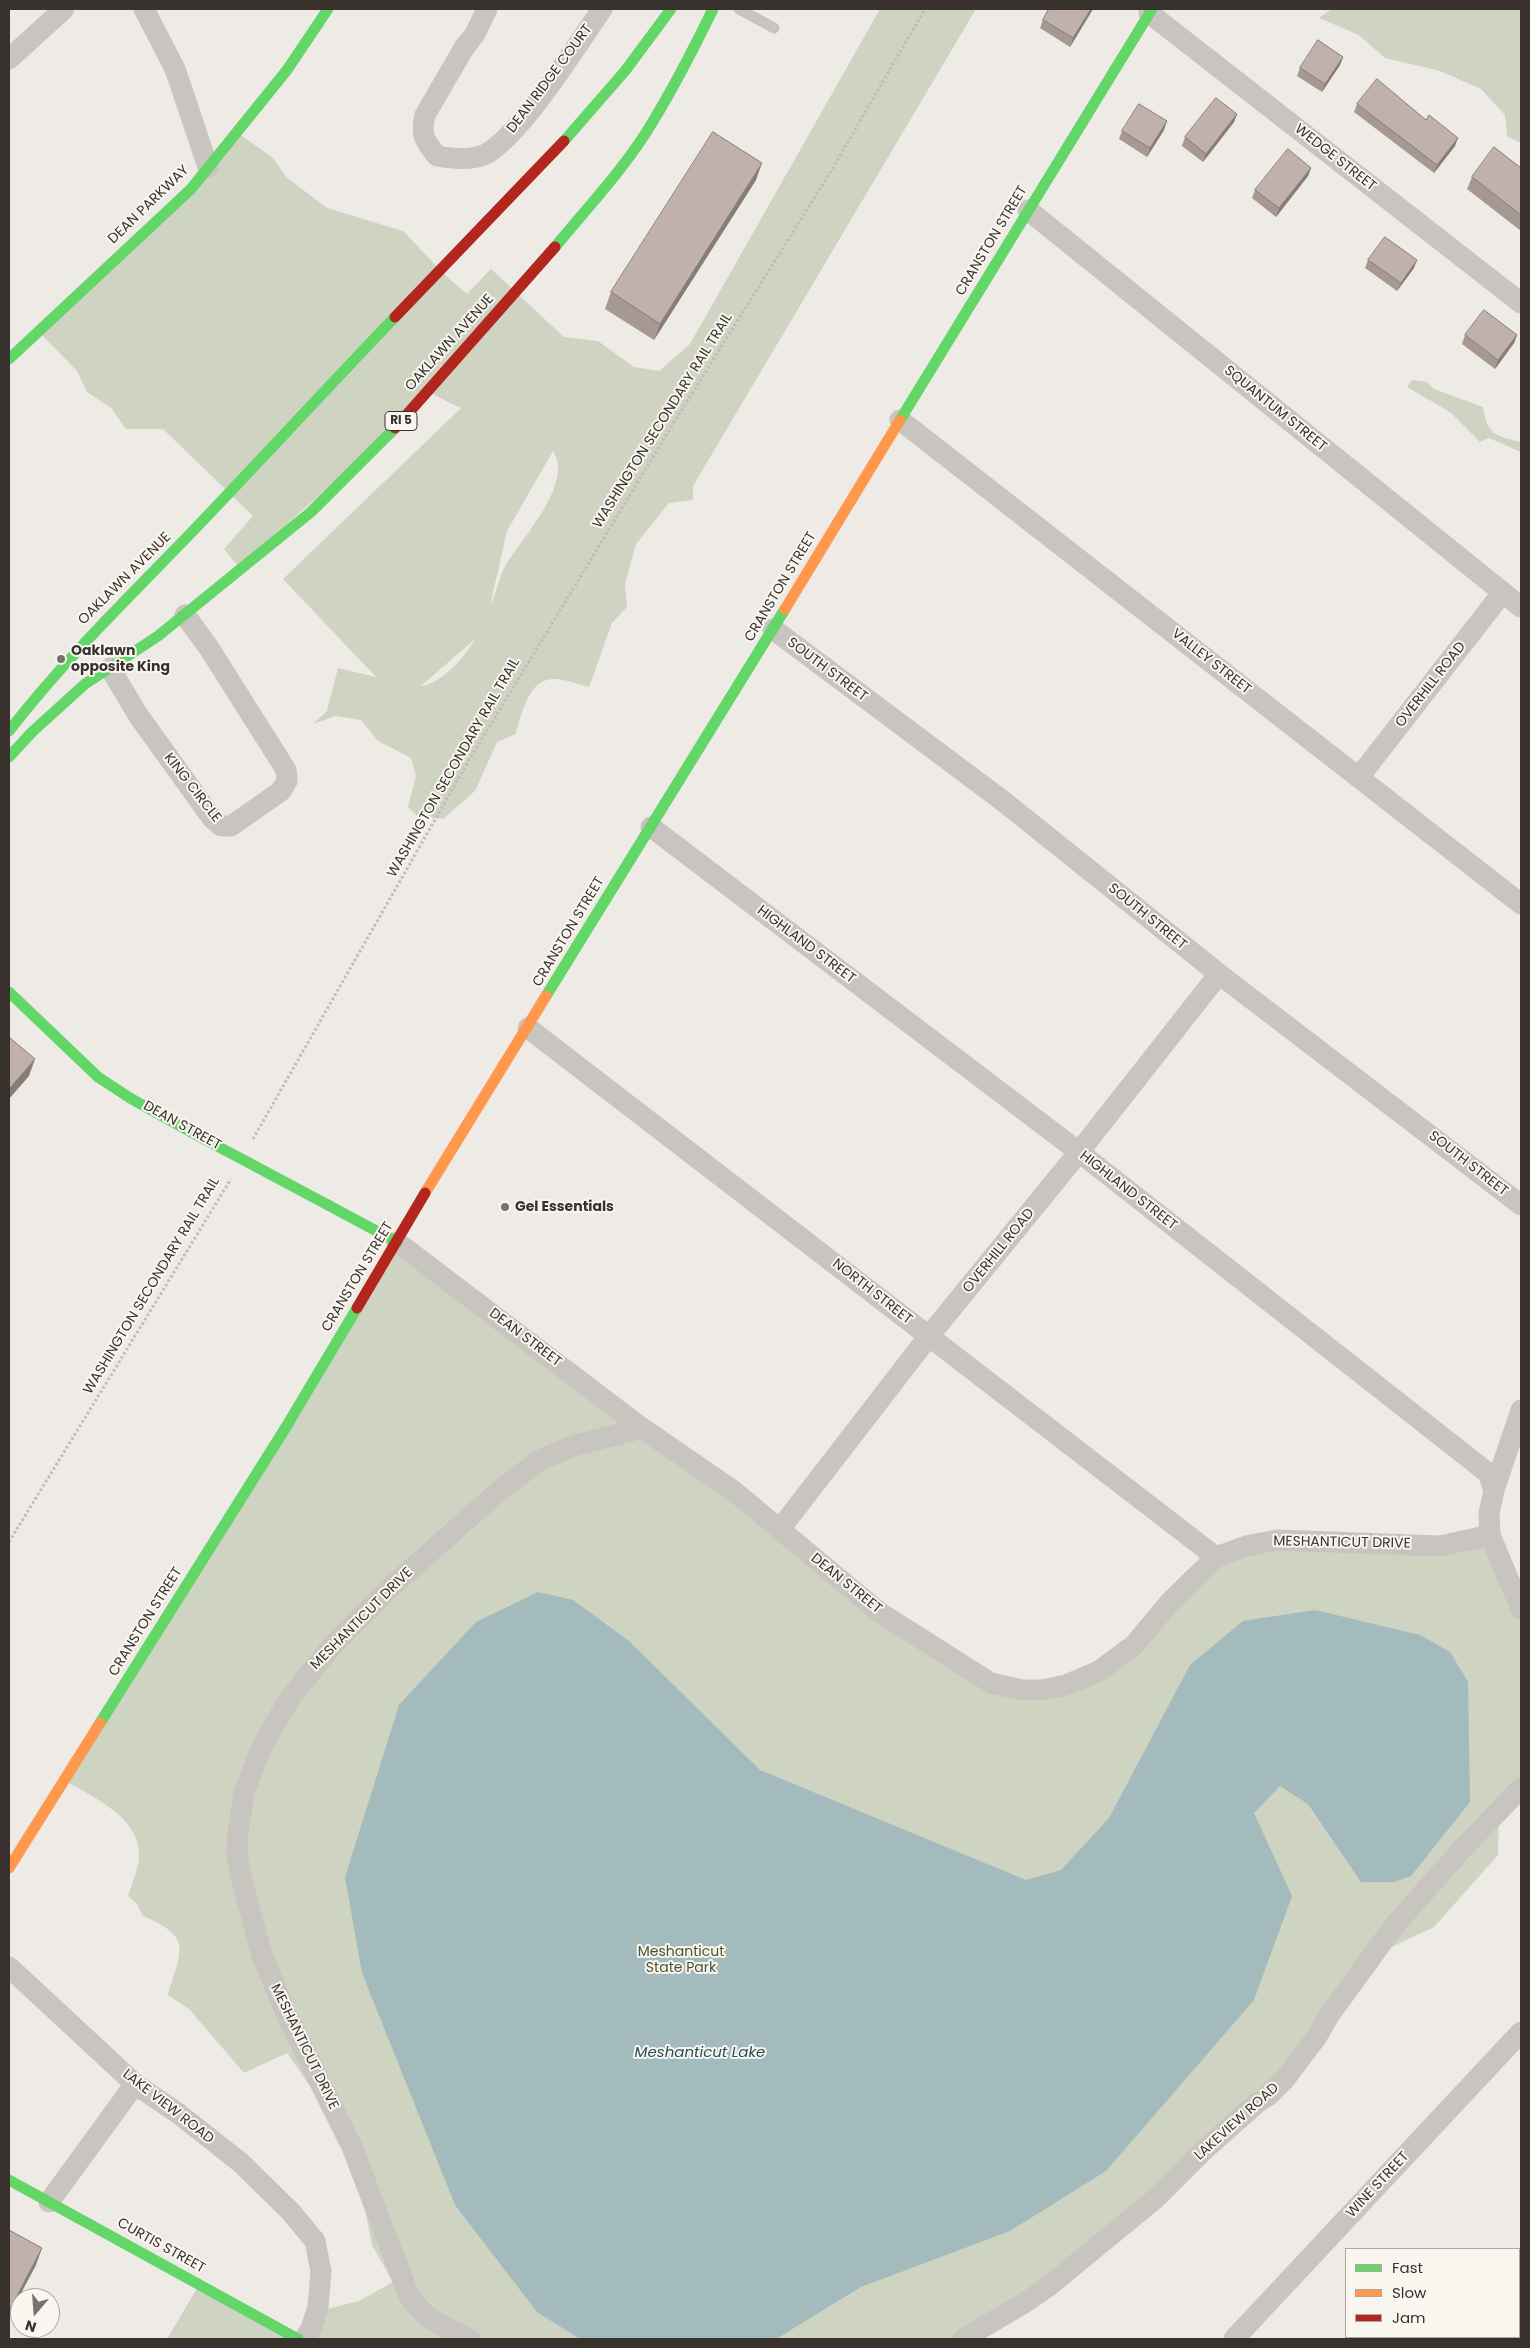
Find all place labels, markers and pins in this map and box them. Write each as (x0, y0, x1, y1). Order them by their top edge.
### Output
place label: Oaklawn opposite King (71, 643, 170, 676)
marker: Oaklawn opposite King (55, 653, 67, 665)
place label: Gel Essentials (515, 1199, 614, 1215)
marker: Gel Essentials (499, 1201, 511, 1213)

